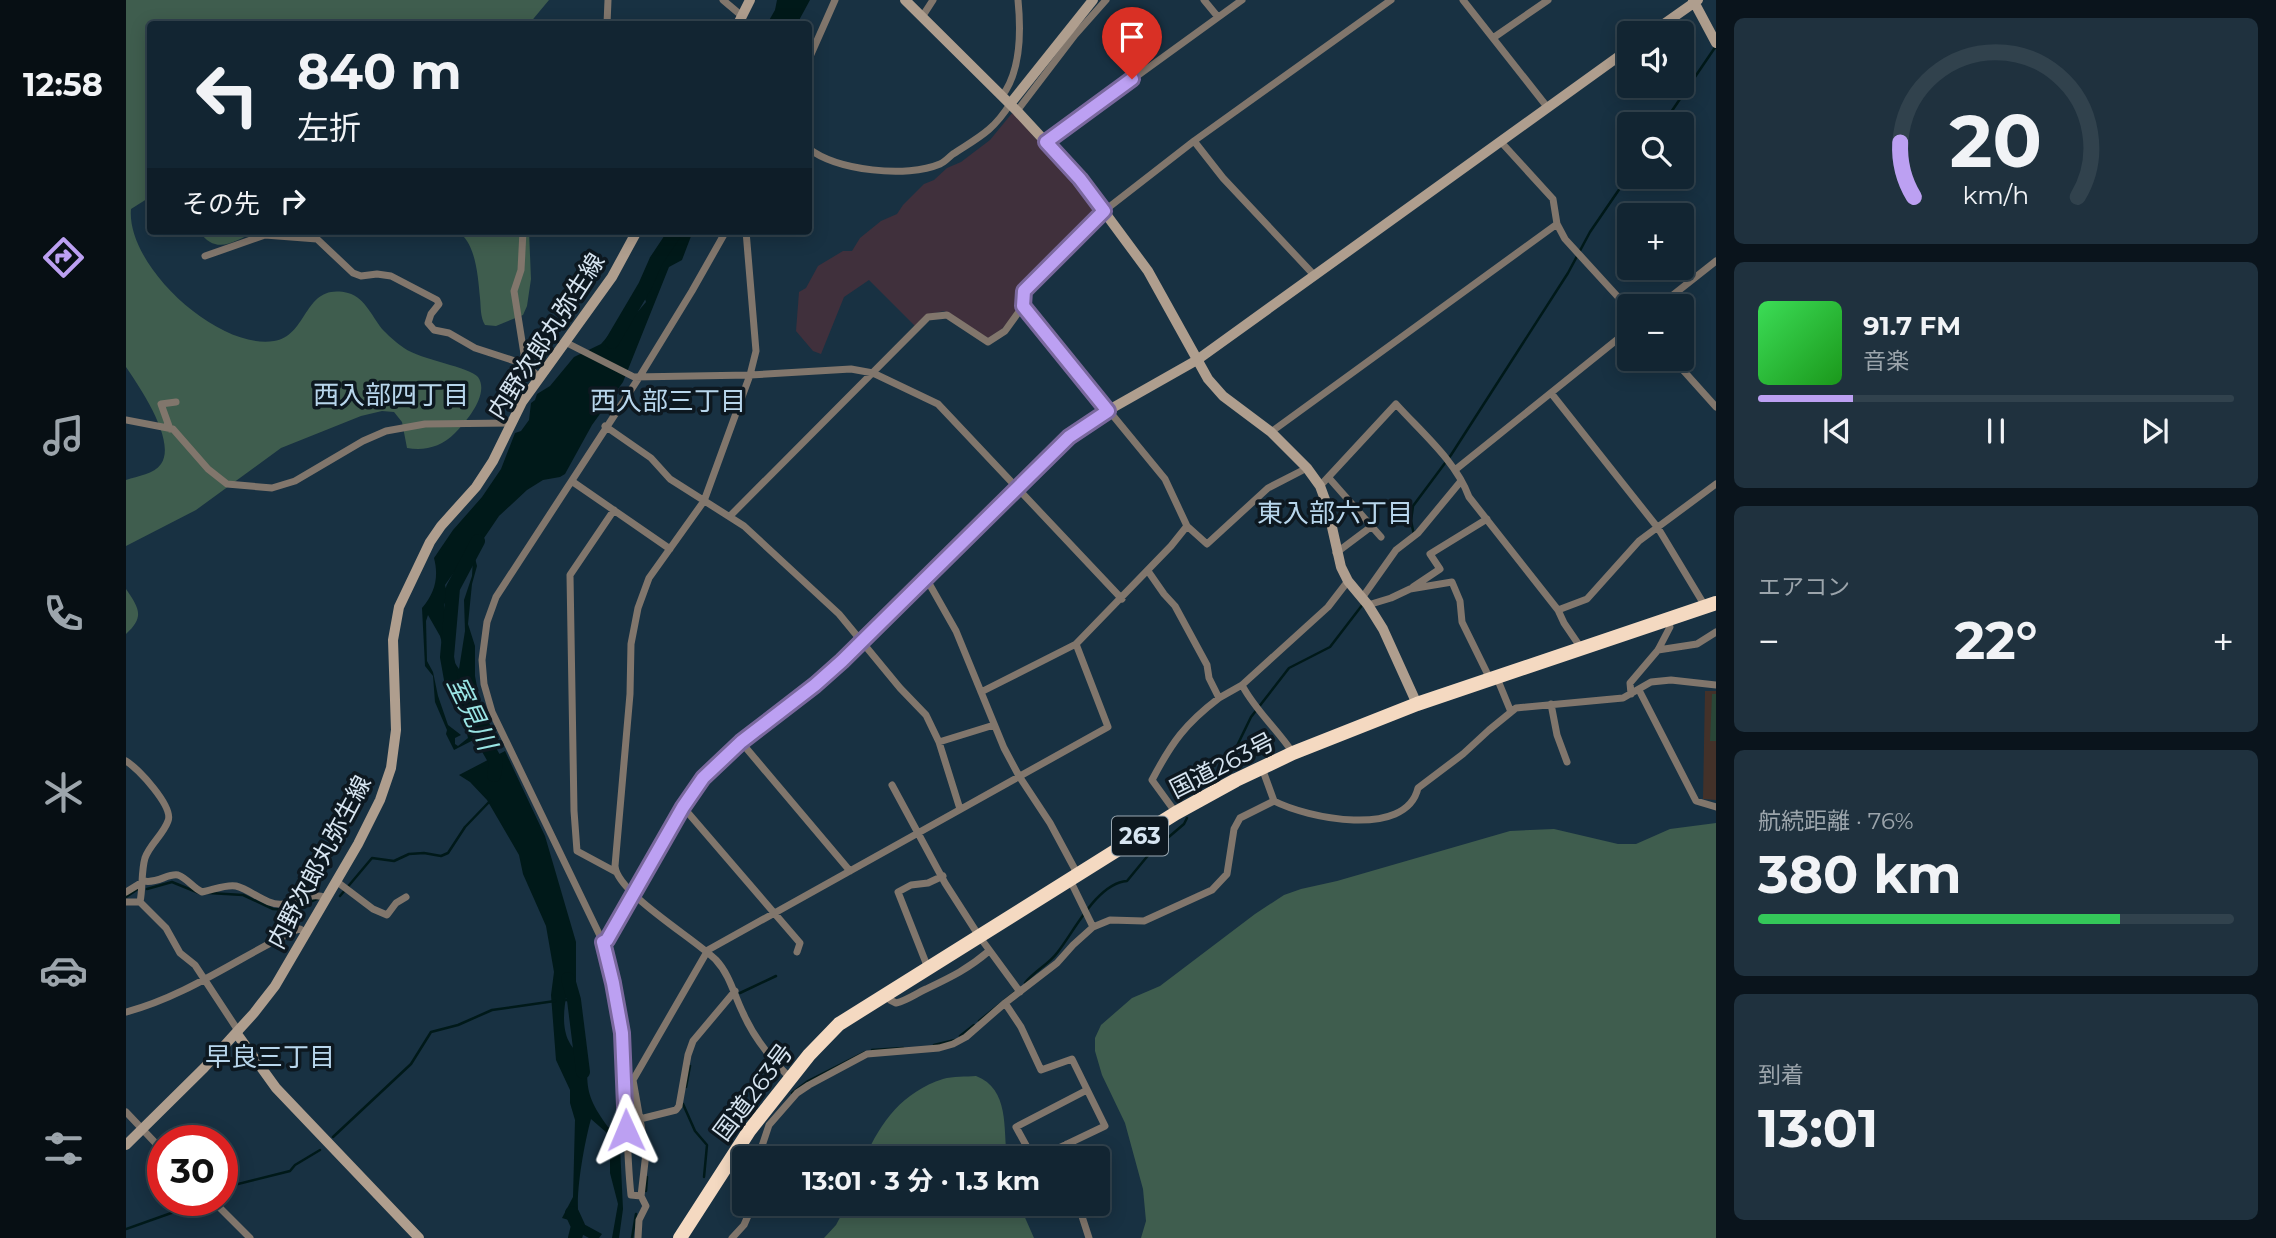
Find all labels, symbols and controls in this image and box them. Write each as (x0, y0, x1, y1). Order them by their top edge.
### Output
pin (1102, 7, 1162, 79)
icon: arrive (1113, 18, 1151, 56)
map controls (1617, 21, 1694, 371)
button: sound (1617, 21, 1694, 98)
text: 840 m (297, 42, 462, 101)
icon: left (182, 49, 273, 140)
text: 12:58 (23, 65, 103, 104)
text: 20 (1950, 97, 2042, 185)
text: 左折 (297, 108, 361, 147)
button: search (1617, 112, 1694, 189)
text: km/h (1963, 180, 2029, 210)
icon: right (274, 182, 312, 220)
text: その先 (182, 188, 260, 220)
button: + (1617, 203, 1694, 280)
icon: directions (39, 233, 88, 282)
street label: 内野次郎丸弥生線 (482, 248, 610, 424)
button: − (1617, 294, 1694, 371)
text: 91.7 FM (1863, 310, 1961, 342)
text: 音楽 (1863, 347, 1909, 375)
district label: 西入部四丁目 (313, 379, 469, 411)
district label: 西入部三丁目 (590, 385, 746, 417)
icon: music (39, 411, 88, 460)
icon: previous (1818, 412, 1856, 450)
icon: pause (1977, 412, 2015, 450)
icon: next (2136, 412, 2174, 450)
district label: 東入部六丁目 (1257, 497, 1413, 529)
text: エアコン (1758, 573, 1850, 601)
icon: phone (39, 589, 88, 638)
text: 22° (1954, 609, 2038, 672)
text: − (1758, 618, 1780, 665)
text: + (2212, 618, 2234, 665)
water label: 室見川 (441, 671, 505, 758)
street label: 国道263号 (1165, 726, 1279, 804)
icon: climate (39, 768, 88, 817)
street label: 内野次郎丸弥生線 (261, 770, 377, 954)
text: 航続距離 · 76% (1758, 807, 1914, 835)
road number: 263 (1112, 816, 1168, 856)
text: 380 km (1758, 843, 1962, 906)
icon: car (39, 946, 88, 995)
street label: 国道263号 (707, 1038, 799, 1146)
district label: 早良三丁目 (205, 1041, 335, 1073)
text: 到着 (1758, 1061, 1804, 1089)
position arrow (589, 1093, 663, 1167)
text: 13:01 (1758, 1097, 1878, 1160)
icon: filters (39, 1124, 88, 1173)
speed limit sign: 30 (147, 1125, 238, 1216)
text: 13:01 · 3 分 · 1.3 km (802, 1165, 1040, 1197)

